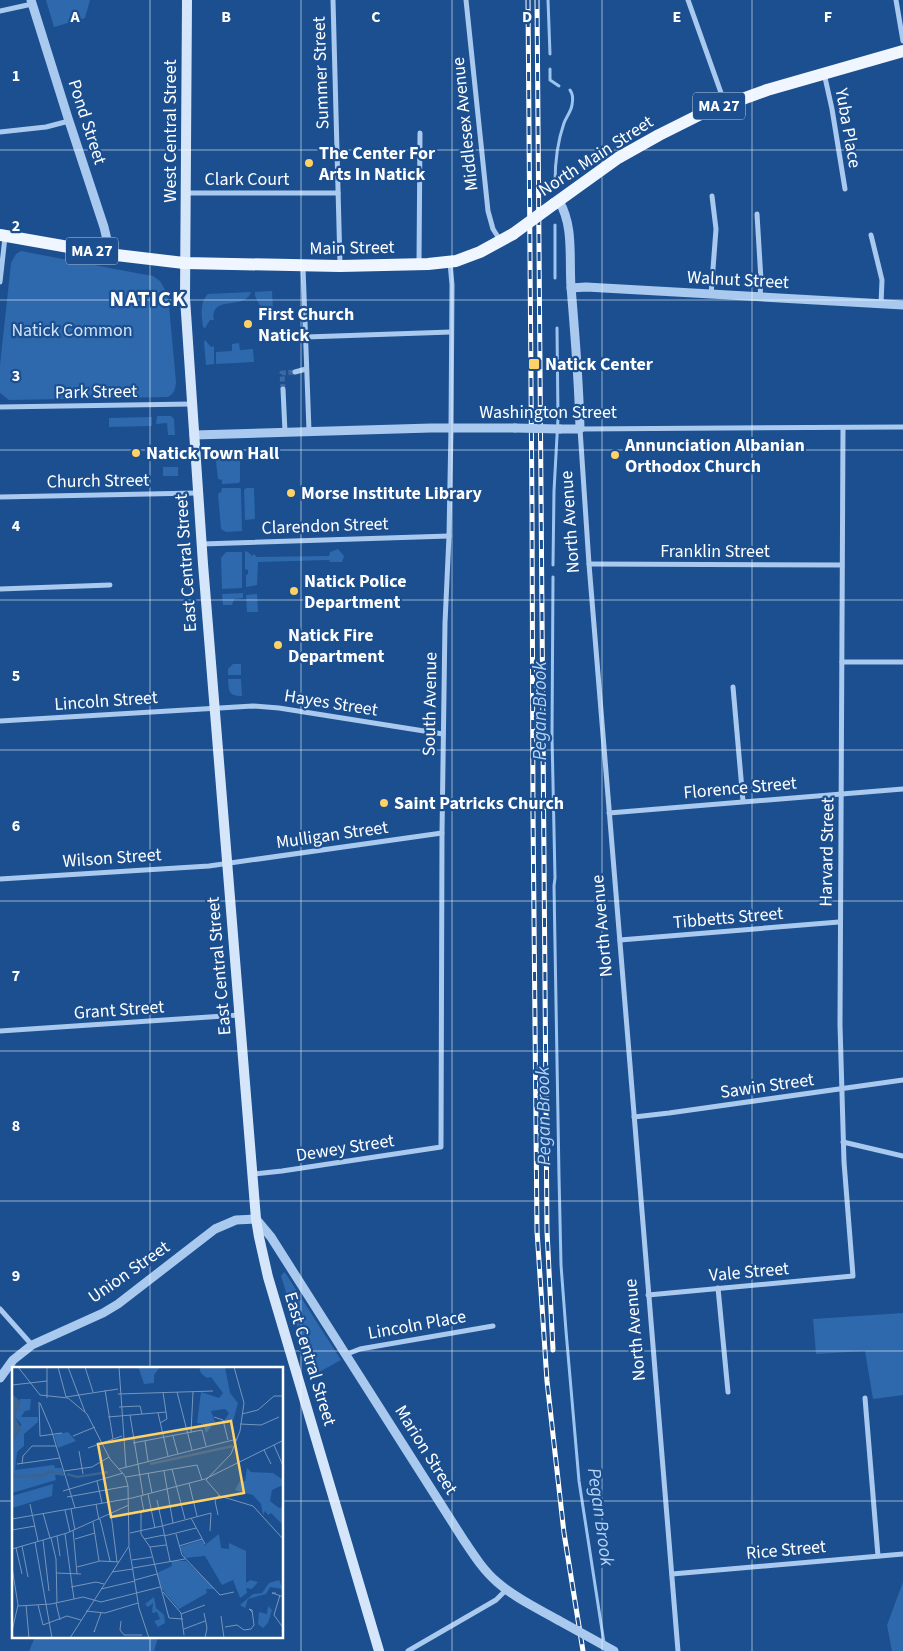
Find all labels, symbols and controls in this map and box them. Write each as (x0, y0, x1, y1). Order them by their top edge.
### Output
text: A (69, 6, 80, 28)
text: B (221, 6, 231, 28)
text: C (371, 6, 381, 28)
text: D (522, 6, 532, 28)
text: E (673, 6, 681, 28)
text: F (824, 6, 832, 28)
street label: Summer Street (307, 16, 335, 130)
street label: Middlesex Avenue (446, 56, 484, 192)
street label: West Central Street (158, 59, 183, 203)
text: 1 (12, 65, 20, 87)
street label: Pond Street (62, 76, 112, 168)
street label: Yuba Place (829, 85, 867, 170)
road number: MA 27 (693, 92, 745, 120)
street label: North Main Street (534, 109, 658, 203)
place label: The Center For Arts In Natick (318, 141, 436, 187)
marker: The Center For Arts In Natick (303, 157, 315, 169)
street label: Clark Court (205, 167, 289, 192)
text: 2 (12, 215, 20, 237)
street label: Main Street (309, 235, 395, 261)
road number: MA 27 (66, 238, 118, 264)
street label: Walnut Street (686, 265, 790, 295)
district label: NATICK (110, 283, 186, 315)
place label: First Church Natick (258, 302, 354, 348)
park label: Natick Common (11, 318, 133, 343)
marker: First Church Natick (242, 318, 254, 330)
place label: Natick Center (545, 352, 654, 377)
marker: Natick Center (527, 357, 541, 371)
text: 3 (12, 365, 20, 387)
street label: Park Street (55, 379, 137, 405)
street label: Washington Street (479, 400, 617, 425)
place label: Annunciation Albanian Orthodox Church (624, 433, 805, 479)
place label: Natick Town Hall (146, 441, 279, 466)
marker: Natick Town Hall (130, 447, 142, 459)
marker: Annunciation Albanian Orthodox Church (609, 449, 621, 461)
street label: Church Street (46, 468, 150, 494)
street label: North Avenue (554, 470, 586, 574)
place label: Morse Institute Library (301, 481, 482, 506)
marker: Morse Institute Library (285, 487, 297, 499)
street label: East Central Street (169, 493, 203, 633)
street label: Clarendon Street (261, 511, 389, 541)
text: 4 (12, 515, 21, 537)
street label: Franklin Street (660, 539, 770, 564)
place label: Natick Police Department (304, 569, 407, 615)
marker: Natick Police Department (288, 585, 300, 597)
place label: Natick Fire Department (288, 623, 384, 669)
marker: Natick Fire Department (272, 639, 284, 651)
street label: South Avenue (417, 652, 443, 756)
water label: Pegan Brook (527, 661, 554, 760)
text: 5 (12, 665, 20, 687)
street label: Hayes Street (282, 683, 380, 723)
street label: Lincoln Street (53, 685, 159, 717)
street label: Florence Street (682, 771, 798, 805)
place label: Saint Patricks Church (394, 791, 564, 816)
marker: Saint Patricks Church (378, 797, 390, 809)
street label: Harvard Street (814, 797, 840, 907)
text: 6 (12, 815, 20, 837)
street label: Mulligan Street (274, 815, 390, 855)
street label: Wilson Street (62, 842, 162, 874)
street label: North Avenue (585, 874, 619, 978)
street label: East Central Street (201, 896, 237, 1036)
street label: Tibbetts Street (672, 901, 784, 935)
text: 7 (12, 965, 20, 987)
street label: Grant Street (73, 994, 165, 1026)
water label: Pegan Brook (530, 1065, 558, 1166)
street label: Sawin Street (718, 1067, 816, 1105)
text: 8 (12, 1115, 20, 1137)
street label: Dewey Street (294, 1128, 396, 1168)
street label: Union Street (83, 1235, 175, 1309)
street label: Vale Street (708, 1256, 790, 1288)
text: 9 (12, 1265, 20, 1287)
street label: North Avenue (618, 1278, 652, 1382)
street label: East Central Street (278, 1289, 342, 1429)
street label: Lincoln Place (366, 1304, 468, 1346)
inset map (12, 1367, 284, 1638)
street label: Marion Street (389, 1400, 463, 1500)
water label: Pegan Brook (580, 1466, 620, 1569)
street label: Rice Street (745, 1534, 827, 1566)

